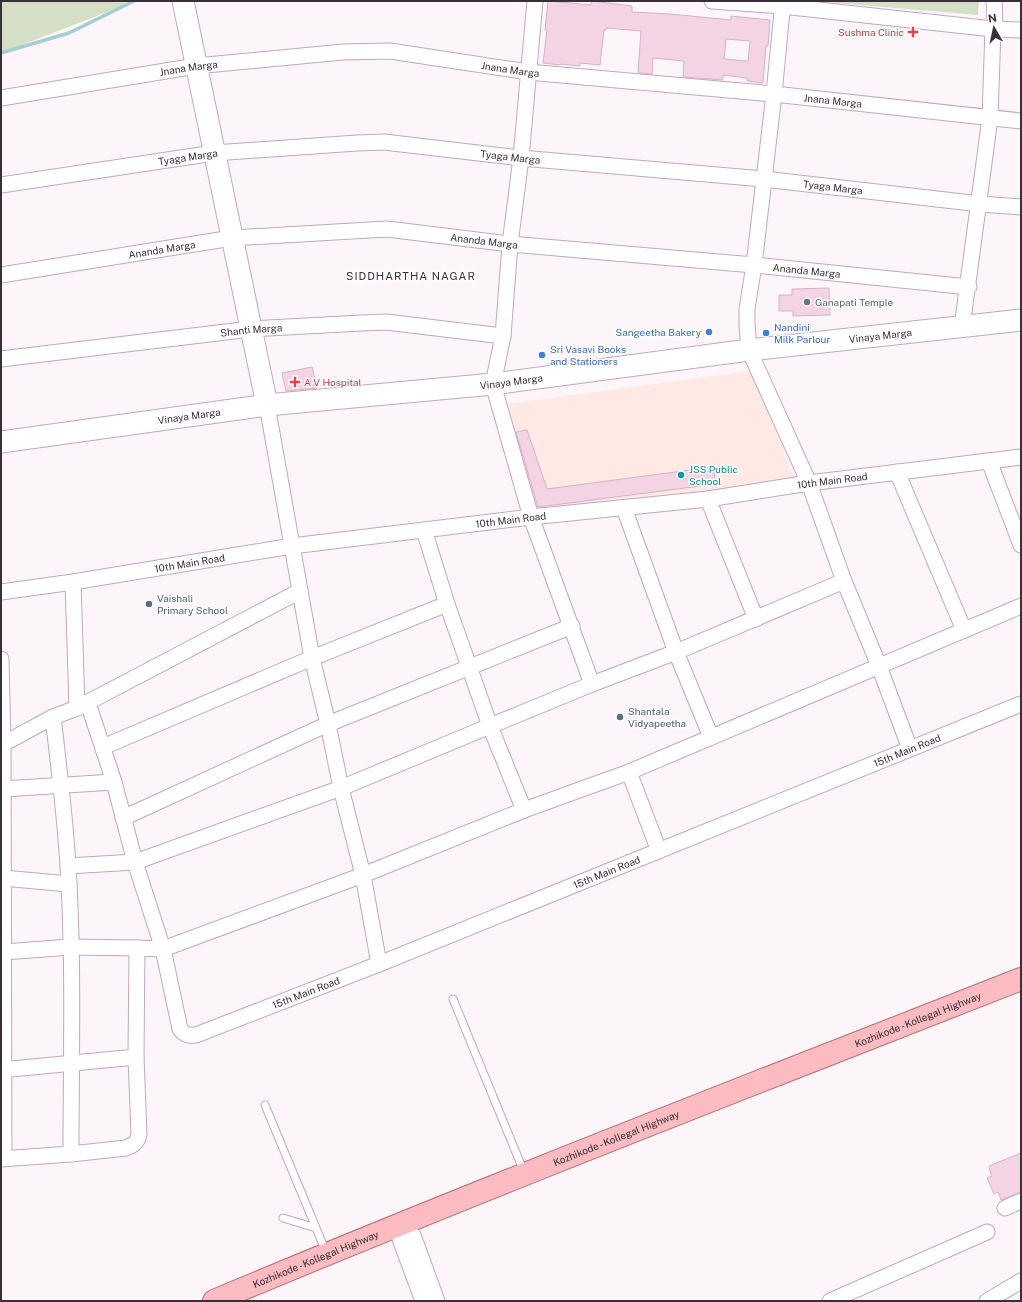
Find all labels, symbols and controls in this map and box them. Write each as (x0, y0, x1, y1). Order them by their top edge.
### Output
north arrow (974, 8, 1014, 48)
text: N (987, 12, 998, 25)
place label: Sushma Clinic (838, 26, 904, 38)
marker: Sushma Clinic (907, 26, 919, 38)
street label: Jnana Marga (159, 58, 218, 78)
street label: Jnana Marga (480, 59, 540, 79)
street label: Jnana Marga (803, 91, 863, 110)
street label: Tyaga Marga (157, 147, 218, 167)
street label: Tyaga Marga (480, 147, 541, 166)
street label: Tyaga Marga (802, 178, 863, 196)
street label: Ananda Marga (450, 231, 518, 251)
street label: Ananda Marga (128, 238, 196, 261)
street label: Ananda Marga (772, 261, 841, 280)
district label: SIDDHARTHA NAGAR (346, 270, 476, 282)
place label: Ganapati Temple (815, 296, 893, 308)
marker: Ganapati Temple (802, 297, 812, 307)
street label: Shanti Marga (220, 321, 283, 339)
place label: Nandini Milk Parlour (774, 321, 830, 345)
place label: Sangeetha Bakery (616, 326, 702, 338)
street label: Vinaya Marga (848, 326, 913, 345)
marker: Sangeetha Bakery (704, 327, 714, 337)
marker: Nandini Milk Parlour (761, 328, 771, 338)
place label: Sri Vasavi Books and Stationers (550, 343, 626, 367)
marker: Sri Vasavi Books and Stationers (537, 350, 547, 360)
street label: Vinaya Marga (479, 371, 543, 391)
marker: A V Hospital (289, 376, 301, 388)
place label: A V Hospital (304, 376, 362, 388)
street label: Vinaya Marga (157, 406, 221, 426)
place label: JSS Public School (689, 463, 738, 487)
marker: JSS Public School (676, 470, 686, 480)
street label: 10th Main Road (796, 470, 868, 491)
street label: 10th Main Road (475, 509, 547, 530)
street label: 10th Main Road (154, 551, 226, 574)
place label: Vaishali Primary School (157, 592, 228, 616)
marker: Vaishali Primary School (144, 599, 154, 609)
place label: Shantala Vidyapeetha (628, 705, 686, 729)
marker: Shantala Vidyapeetha (615, 712, 625, 722)
street label: 15th Main Road (872, 731, 942, 769)
street label: 15th Main Road (571, 853, 642, 891)
street label: 15th Main Road (270, 974, 341, 1011)
street label: Kozhikode - Kollegal Highway (853, 989, 983, 1050)
street label: Kozhikode - Kollegal Highway (551, 1107, 682, 1168)
street label: Kozhikode - Kollegal Highway (251, 1227, 381, 1290)

